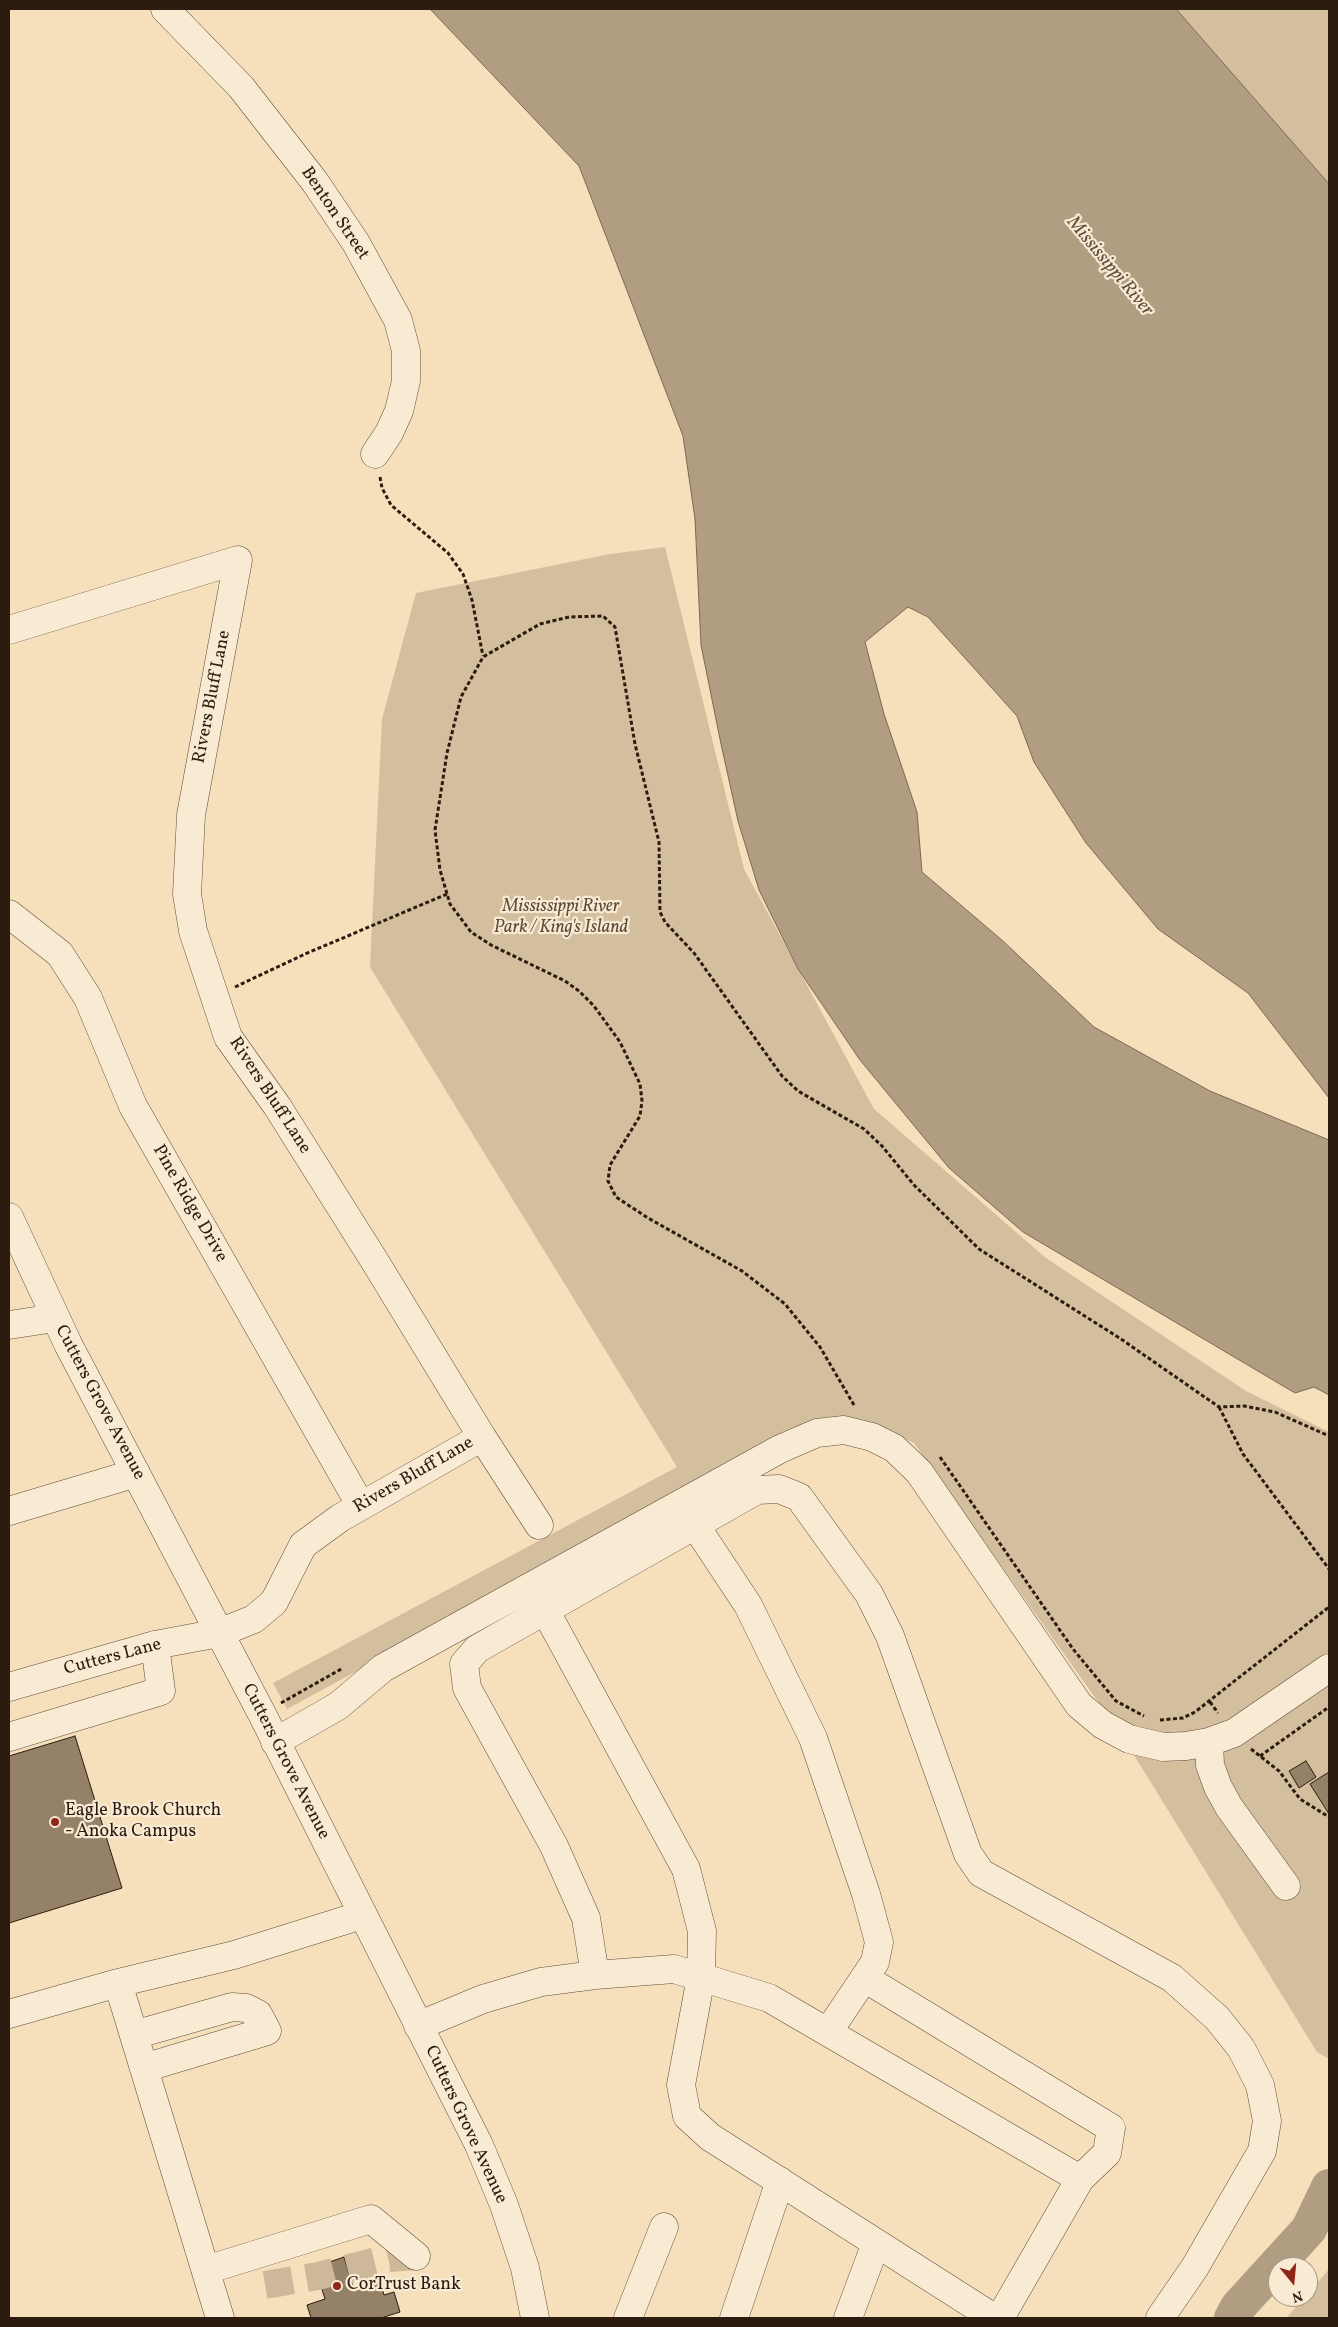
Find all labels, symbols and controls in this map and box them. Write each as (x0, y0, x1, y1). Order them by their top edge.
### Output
street label: Benton Street (295, 163, 373, 265)
water label: Mississippi River (1061, 212, 1157, 322)
street label: Rivers Bluff Lane (190, 629, 236, 765)
park label: Mississippi River Park / King's Island (494, 897, 628, 940)
street label: Rivers Bluff Lane (223, 1033, 315, 1159)
street label: Pine Ridge Drive (147, 1141, 231, 1267)
street label: Cutters Grove Avenue (49, 1322, 149, 1484)
street label: Rivers Bluff Lane (350, 1433, 478, 1519)
street label: Cutters Lane (62, 1635, 164, 1681)
street label: Cutters Grove Avenue (236, 1680, 334, 1844)
place label: Eagle Brook Church - Anoka Campus (65, 1801, 221, 1844)
marker: Eagle Brook Church - Anoka Campus (49, 1816, 61, 1828)
street label: Cutters Grove Avenue (419, 2042, 511, 2208)
north arrow (1268, 2257, 1318, 2307)
place label: CorTrust Bank (347, 2275, 461, 2297)
marker: CorTrust Bank (331, 2280, 343, 2292)
text: N (1290, 2285, 1305, 2306)

